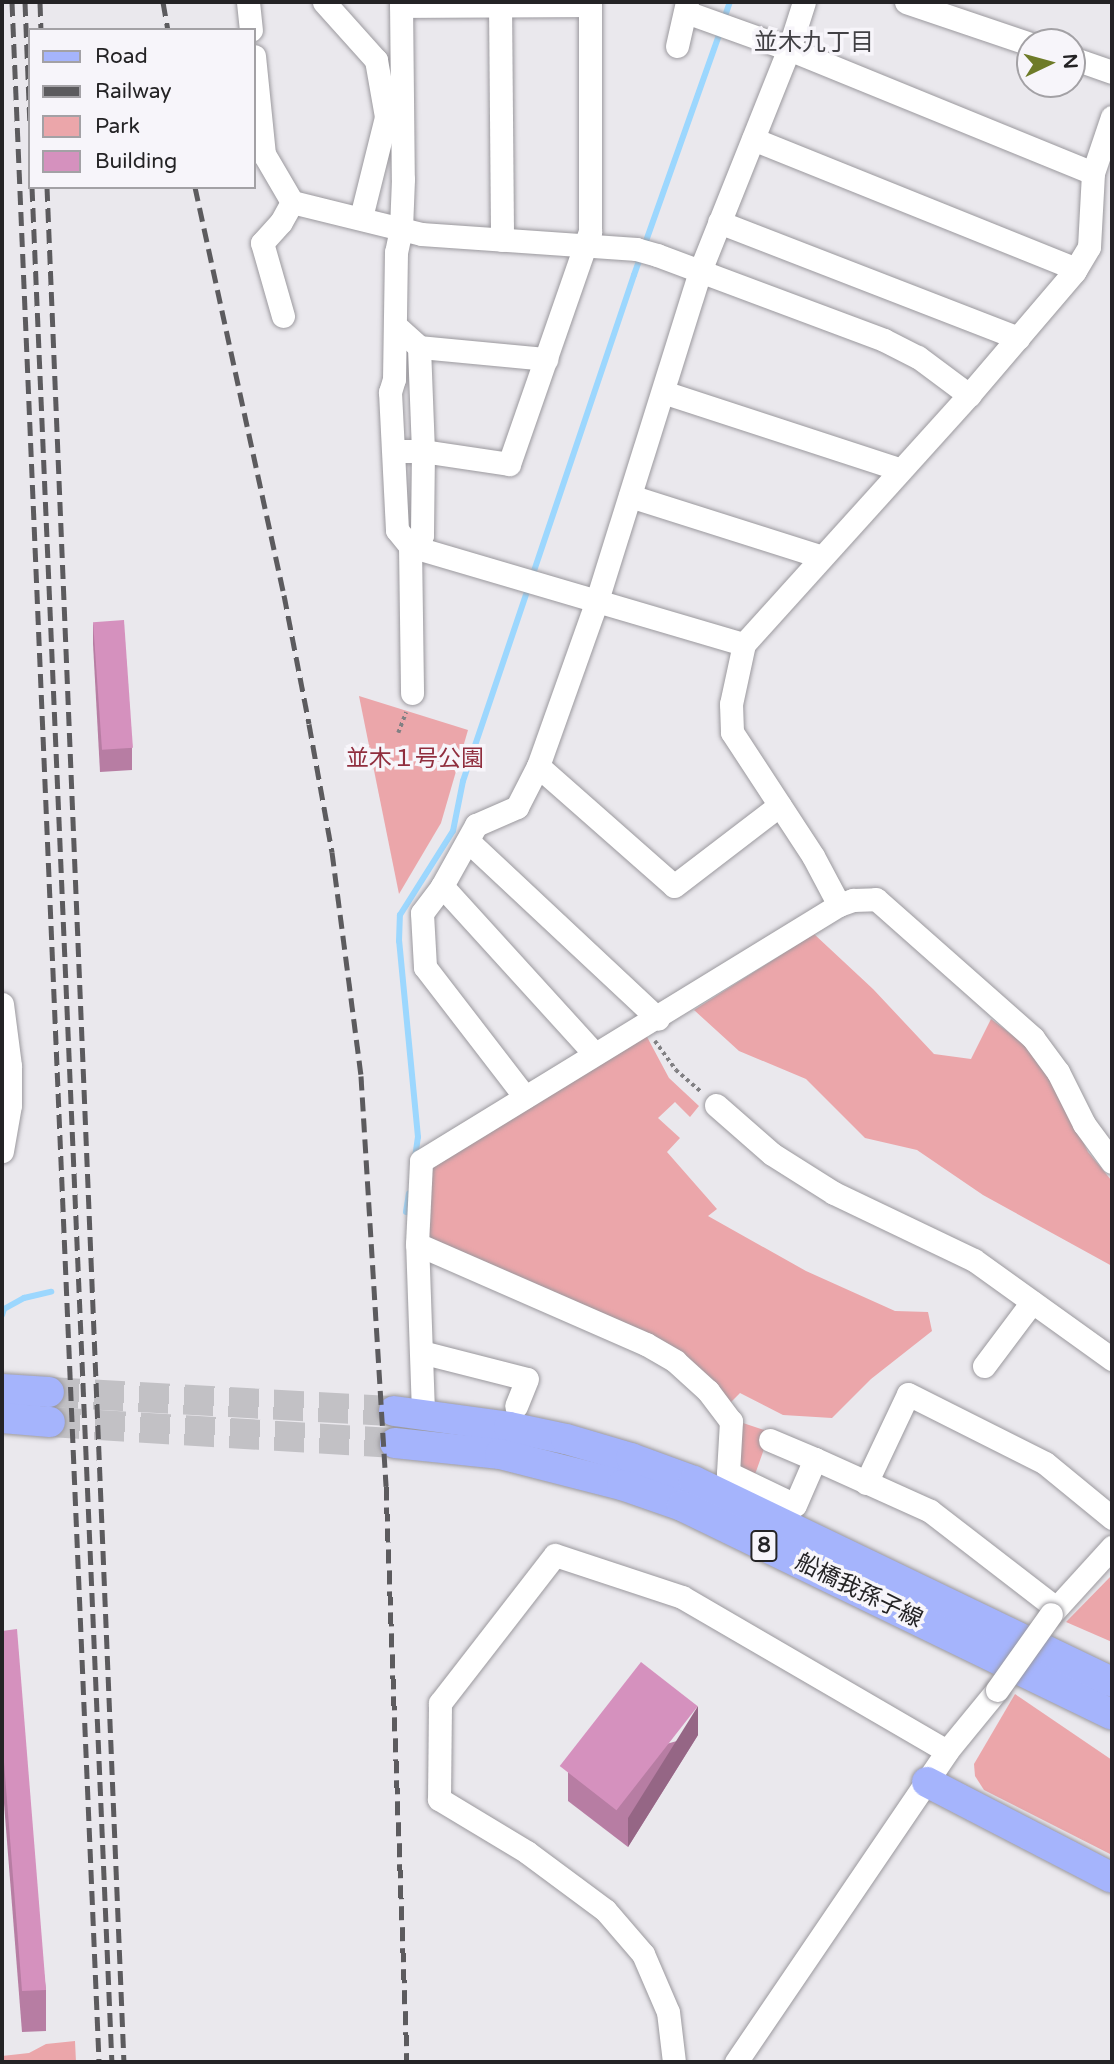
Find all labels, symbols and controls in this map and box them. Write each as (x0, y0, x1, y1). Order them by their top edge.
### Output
legend (28, 28, 256, 189)
north arrow (1016, 28, 1086, 98)
district label: 並木九丁目 (754, 29, 874, 57)
text: Road (95, 44, 148, 69)
text: N (1058, 53, 1082, 70)
text: Railway (95, 79, 172, 104)
text: Park (95, 114, 140, 139)
text: Building (95, 149, 177, 174)
park label: 並木１号公園 (346, 745, 484, 773)
road number: 8 (750, 1528, 778, 1564)
street label: 船橋我孫子線 (791, 1548, 927, 1634)

